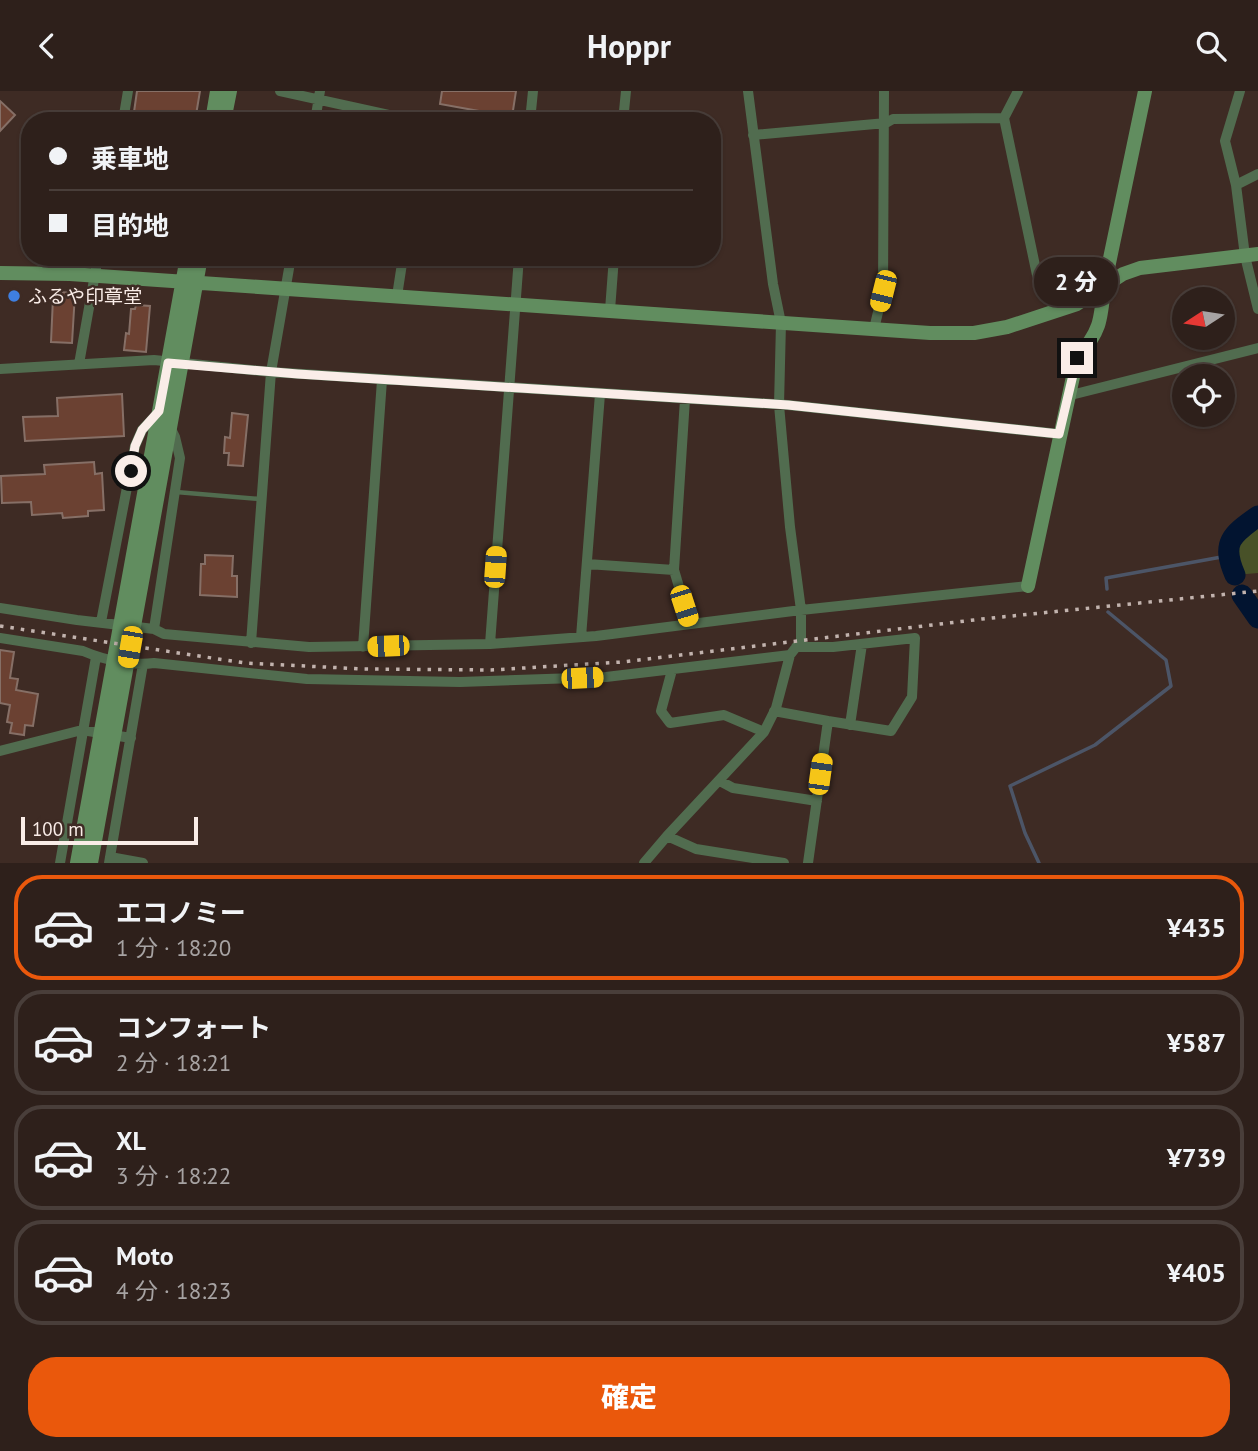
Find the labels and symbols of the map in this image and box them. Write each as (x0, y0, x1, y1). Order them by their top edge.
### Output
callout: 2 分 (1035, 257, 1119, 306)
car (868, 268, 899, 314)
place label: ふるや印章堂 (28, 284, 142, 308)
north arrow (1172, 287, 1236, 350)
marker: ふるや印章堂 (6, 288, 22, 304)
route end (1061, 342, 1093, 374)
route start (115, 455, 147, 487)
car (484, 545, 507, 589)
car (668, 583, 701, 629)
car (117, 624, 144, 670)
car (367, 635, 410, 657)
car (561, 666, 604, 690)
car (807, 752, 834, 796)
scale bar (21, 814, 198, 846)

